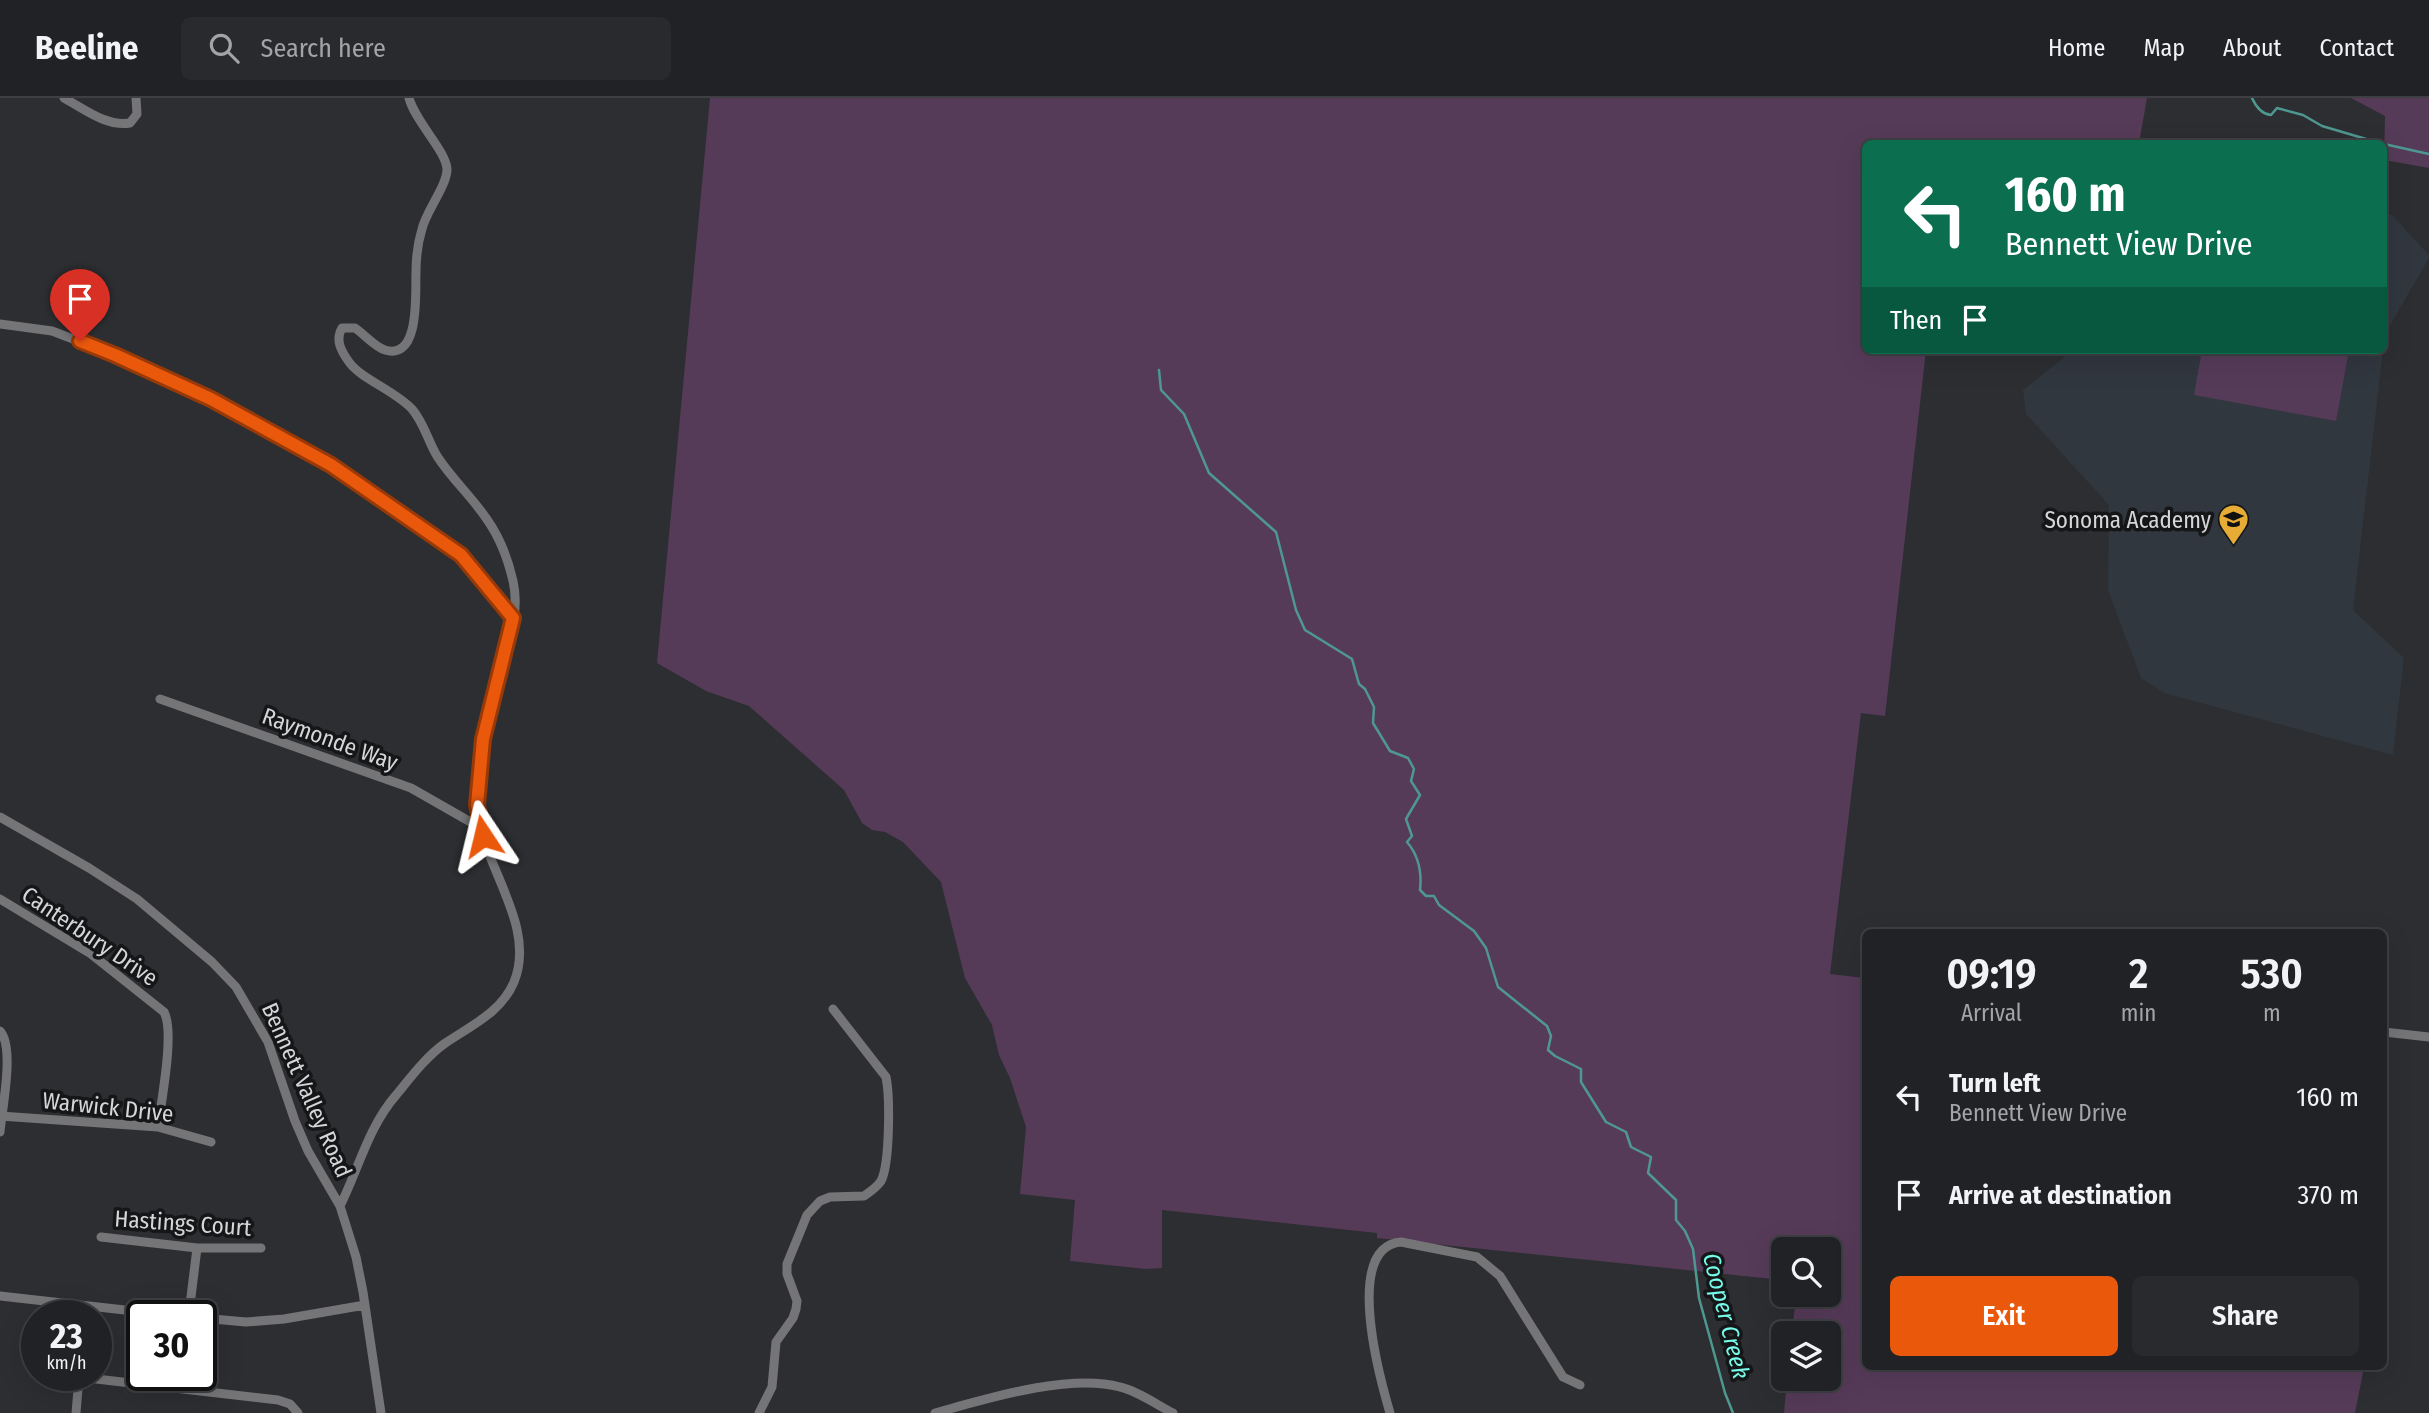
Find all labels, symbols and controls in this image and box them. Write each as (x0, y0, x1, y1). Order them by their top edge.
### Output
search box (181, 17, 671, 80)
text: Beeline (35, 28, 139, 68)
icon: search (205, 29, 243, 67)
text: Search here (261, 33, 386, 64)
text: Home (2048, 34, 2105, 62)
text: Map (2143, 34, 2185, 62)
text: About (2223, 34, 2281, 62)
text: Contact (2319, 34, 2394, 62)
text: 160 m (2005, 165, 2126, 224)
icon: left (1890, 168, 1981, 259)
text: Bennett View Drive (2005, 225, 2253, 263)
pin (50, 269, 110, 341)
icon: arrive (61, 280, 99, 318)
icon: arrive (1956, 301, 1994, 339)
text: Then (1890, 305, 1942, 336)
school or university icon: Sonoma Academy (2217, 503, 2251, 547)
place label: Sonoma Academy (2044, 506, 2212, 534)
street label: Raymonde Way (258, 702, 402, 777)
position arrow (446, 799, 520, 873)
street label: Canterbury Drive (17, 880, 163, 992)
text: 09:19 (1946, 949, 2037, 999)
text: 2 (2129, 949, 2148, 999)
text: 530 (2241, 949, 2303, 999)
street label: Bennett Valley Road (256, 998, 358, 1182)
text: Arrival (1961, 999, 2022, 1027)
text: min (2121, 999, 2156, 1027)
text: m (2263, 999, 2281, 1027)
text: Turn left (1949, 1068, 2041, 1099)
icon: left (1890, 1078, 1928, 1116)
text: 160 m (2296, 1082, 2359, 1113)
street label: Warwick Drive (41, 1086, 175, 1128)
text: Bennett View Drive (1949, 1099, 2127, 1127)
icon: arrive (1890, 1176, 1928, 1214)
text: Arrive at destination (1949, 1180, 2172, 1211)
text: 370 m (2298, 1180, 2359, 1211)
street label: Hastings Court (114, 1204, 253, 1242)
map controls (1771, 1237, 1841, 1391)
button: search (1771, 1237, 1841, 1307)
water label: Cooper Creek (1697, 1250, 1755, 1382)
button: Exit (1890, 1276, 2118, 1356)
button: Share (2132, 1276, 2359, 1356)
speed limit sign: 30 (126, 1300, 217, 1391)
text: 23 (50, 1315, 83, 1357)
button: layers (1771, 1321, 1841, 1391)
text: km/h (46, 1352, 87, 1374)

